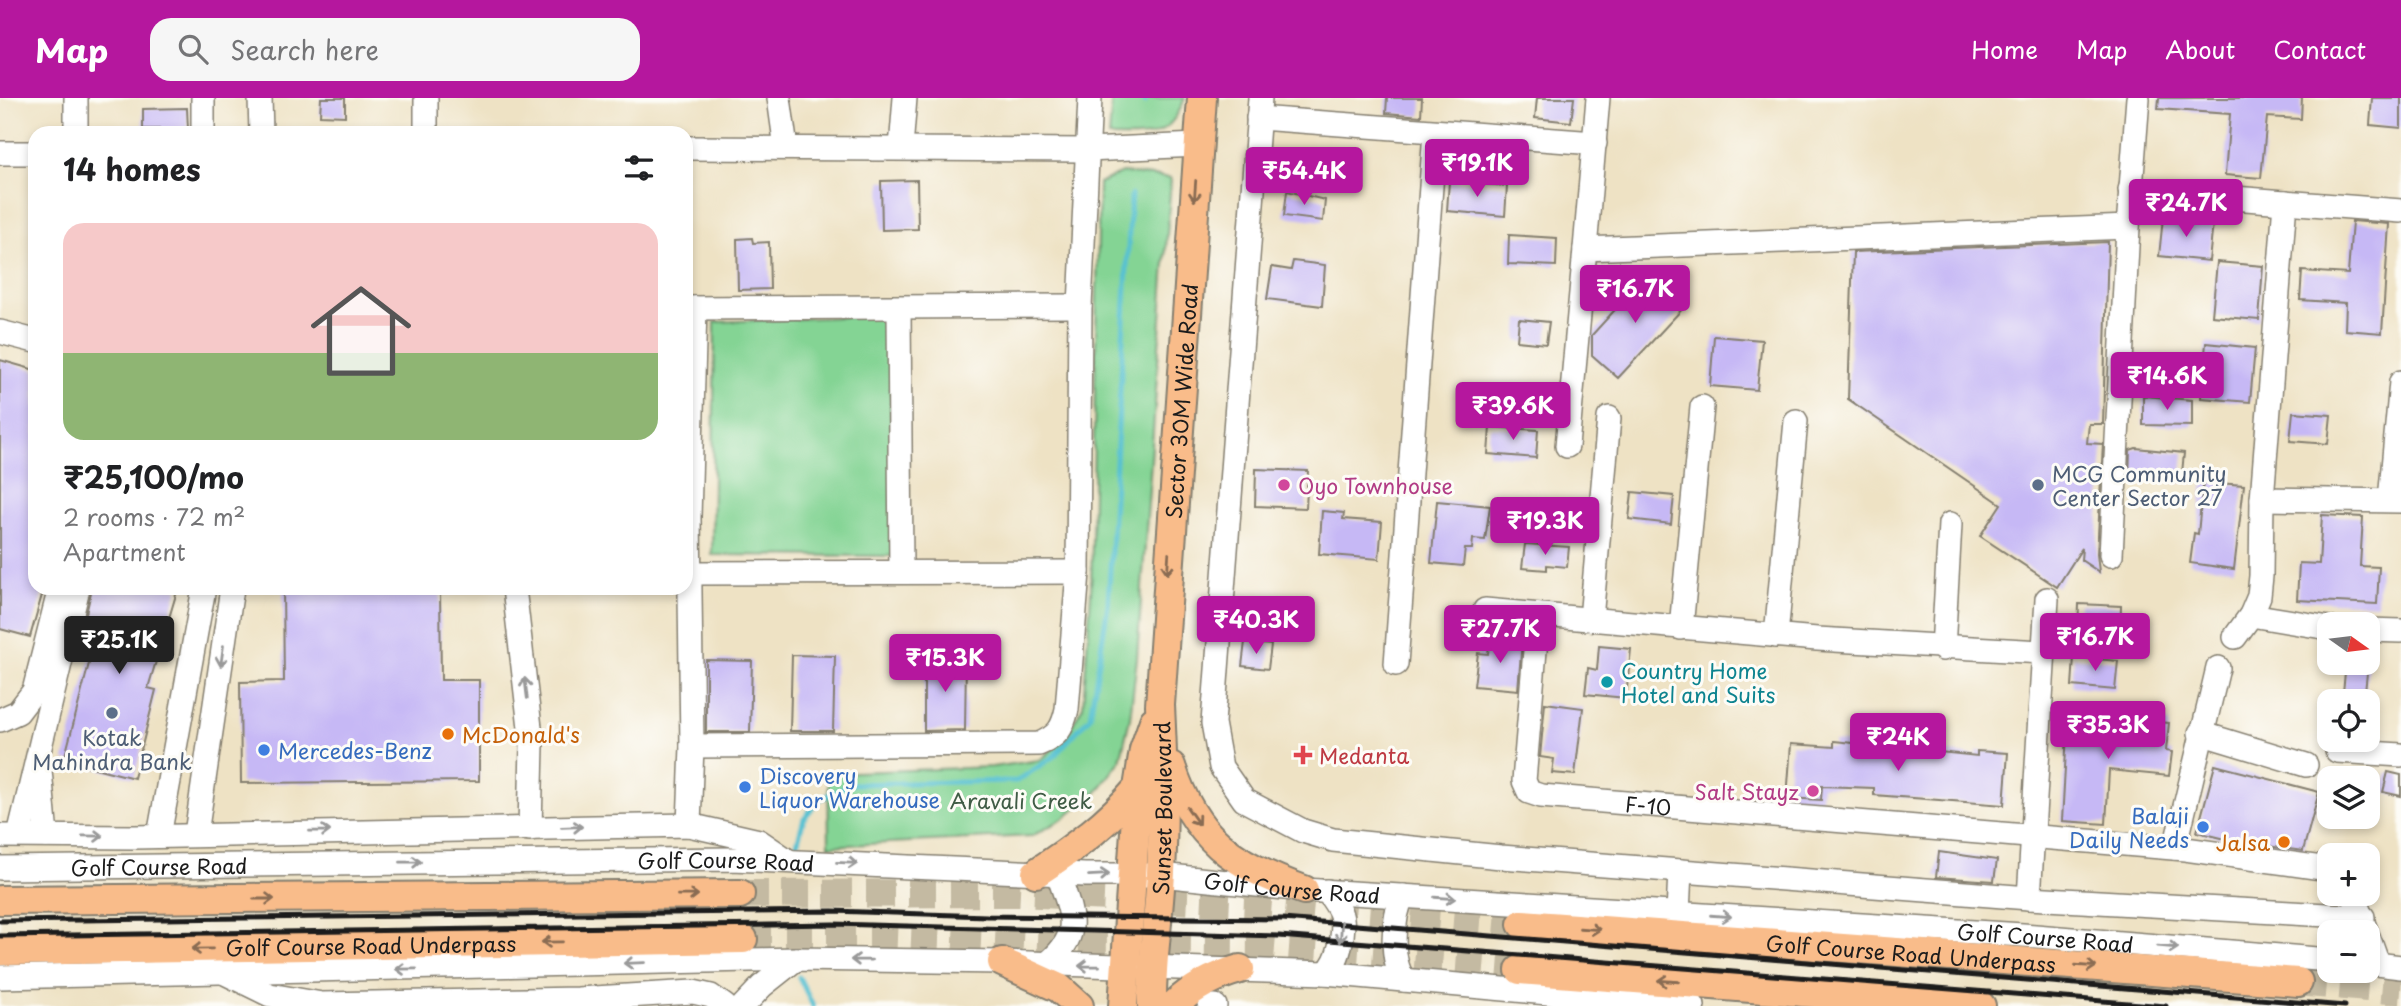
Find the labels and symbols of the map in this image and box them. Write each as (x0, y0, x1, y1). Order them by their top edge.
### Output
pin: ₹19.1K (1420, 140, 1534, 199)
pin: ₹54.4K (1247, 148, 1361, 207)
one-way arrow (1188, 179, 1201, 201)
pin: ₹24.7K (2129, 180, 2243, 239)
pin: ₹16.7K (1578, 266, 1692, 325)
street label: Sector 30M Wide Road (1157, 282, 1205, 520)
pin: ₹14.6K (2110, 352, 2224, 412)
pin: ₹39.6K (1456, 382, 1570, 442)
place label: MCG Community Center Sector 27 (2052, 457, 2227, 513)
place label: Oyo Townhouse (1298, 469, 1453, 501)
marker: Oyo Townhouse (1276, 477, 1292, 493)
marker: MCG Community Center Sector 27 (2030, 477, 2046, 493)
pin: ₹19.3K (1488, 498, 1602, 557)
one-way arrow (1161, 552, 1174, 575)
pin: ₹40.3K (1199, 596, 1313, 656)
pin: ₹27.7K (1443, 606, 1557, 665)
north arrow (2317, 612, 2380, 676)
pin: ₹16.7K (2038, 614, 2152, 673)
pin: ₹25.1K (62, 616, 176, 676)
pin: ₹15.3K (888, 634, 1002, 694)
one-way arrow (215, 644, 228, 666)
place label: Country Home Hotel and Suits (1621, 654, 1775, 710)
marker: Country Home Hotel and Suits (1599, 674, 1615, 690)
one-way arrow (519, 677, 532, 699)
pin: ₹35.3K (2051, 702, 2165, 761)
marker: Kotak Mahindra Bank (104, 705, 120, 721)
pin: ₹24K (1857, 714, 1939, 773)
place label: McDonald's (462, 718, 580, 750)
place label: Kotak Mahindra Bank (32, 721, 192, 777)
street label: Sunset Boulevard (1144, 721, 1179, 896)
marker: McDonald's (440, 726, 456, 742)
place label: Mercedes-Benz (278, 734, 432, 766)
place label: Medanta (1319, 739, 1409, 771)
marker: Mercedes-Benz (256, 742, 272, 758)
marker: Medanta (1293, 745, 1313, 765)
place label: Discovery Liquor Warehouse (759, 759, 940, 815)
place label: Salt Stayz (1695, 775, 1799, 807)
marker: Discovery Liquor Warehouse (737, 779, 753, 795)
marker: Salt Stayz (1805, 783, 1821, 799)
park label: Aravali Creek (950, 784, 1092, 816)
street label: F-10 (1624, 787, 1673, 823)
place label: Balaji Daily Needs (2069, 799, 2189, 855)
one-way arrow (1186, 806, 1200, 825)
marker: Balaji Daily Needs (2195, 819, 2211, 835)
one-way arrow (560, 821, 583, 834)
one-way arrow (308, 824, 331, 837)
place label: Jalsa (2216, 826, 2270, 858)
one-way arrow (81, 830, 104, 843)
marker: Jalsa (2276, 834, 2292, 850)
street label: Golf Course Road (637, 843, 815, 879)
street label: Golf Course Road (70, 849, 248, 883)
one-way arrow (399, 855, 422, 869)
one-way arrow (835, 857, 858, 870)
street label: Golf Course Road (1202, 864, 1381, 911)
one-way arrow (1087, 868, 1110, 881)
one-way arrow (676, 888, 699, 901)
one-way arrow (252, 892, 275, 906)
one-way arrow (1433, 892, 1456, 905)
one-way arrow (1709, 909, 1732, 922)
street label: Golf Course Road (1956, 915, 2135, 960)
one-way arrow (1334, 920, 1347, 943)
one-way arrow (1578, 923, 1601, 936)
street label: Golf Course Road Underpass (1765, 926, 2057, 980)
street label: Golf Course Road Underpass (225, 927, 517, 963)
one-way arrow (541, 935, 564, 949)
one-way arrow (2156, 941, 2179, 954)
one-way arrow (191, 942, 214, 956)
one-way arrow (850, 953, 873, 967)
one-way arrow (623, 957, 646, 970)
one-way arrow (1077, 960, 1100, 973)
one-way arrow (2074, 960, 2097, 973)
one-way arrow (395, 963, 418, 976)
one-way arrow (1658, 974, 1680, 987)

